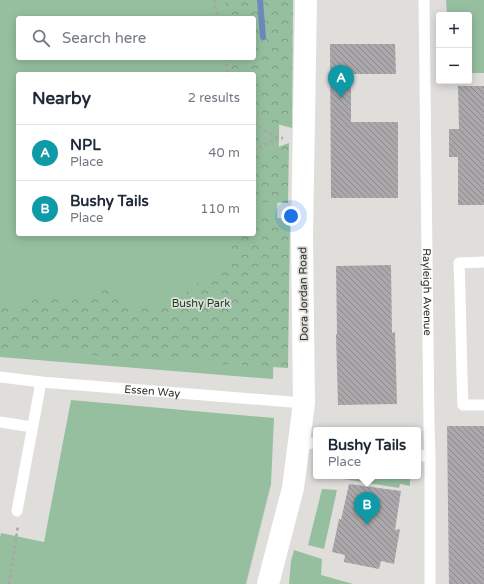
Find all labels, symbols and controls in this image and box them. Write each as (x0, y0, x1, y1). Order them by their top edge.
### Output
map controls (436, 12, 472, 84)
button: + (436, 12, 472, 48)
search box (16, 16, 256, 60)
icon: search (30, 27, 52, 49)
text: Search here (62, 29, 146, 47)
button: − (436, 48, 472, 84)
pin: A (328, 65, 354, 98)
text: Nearby (32, 88, 91, 109)
text: 2 results (188, 90, 240, 106)
text: NPL (70, 136, 101, 154)
text: A (40, 145, 50, 161)
text: 40 m (208, 145, 240, 161)
text: Place (70, 154, 103, 170)
text: Bushy Tails (70, 192, 149, 210)
text: B (40, 201, 50, 217)
text: 110 m (200, 201, 240, 217)
your location (281, 206, 301, 226)
text: Place (70, 210, 103, 226)
street label: Dora Jordan Road (296, 247, 311, 341)
street label: Rayleigh Avenue (420, 248, 434, 336)
park label: Bushy Park (172, 297, 230, 310)
street label: Essen Way (124, 383, 181, 400)
popup (313, 427, 421, 479)
text: Bushy Tails (328, 436, 406, 454)
text: Place (328, 454, 361, 470)
pin: B (354, 492, 380, 525)

